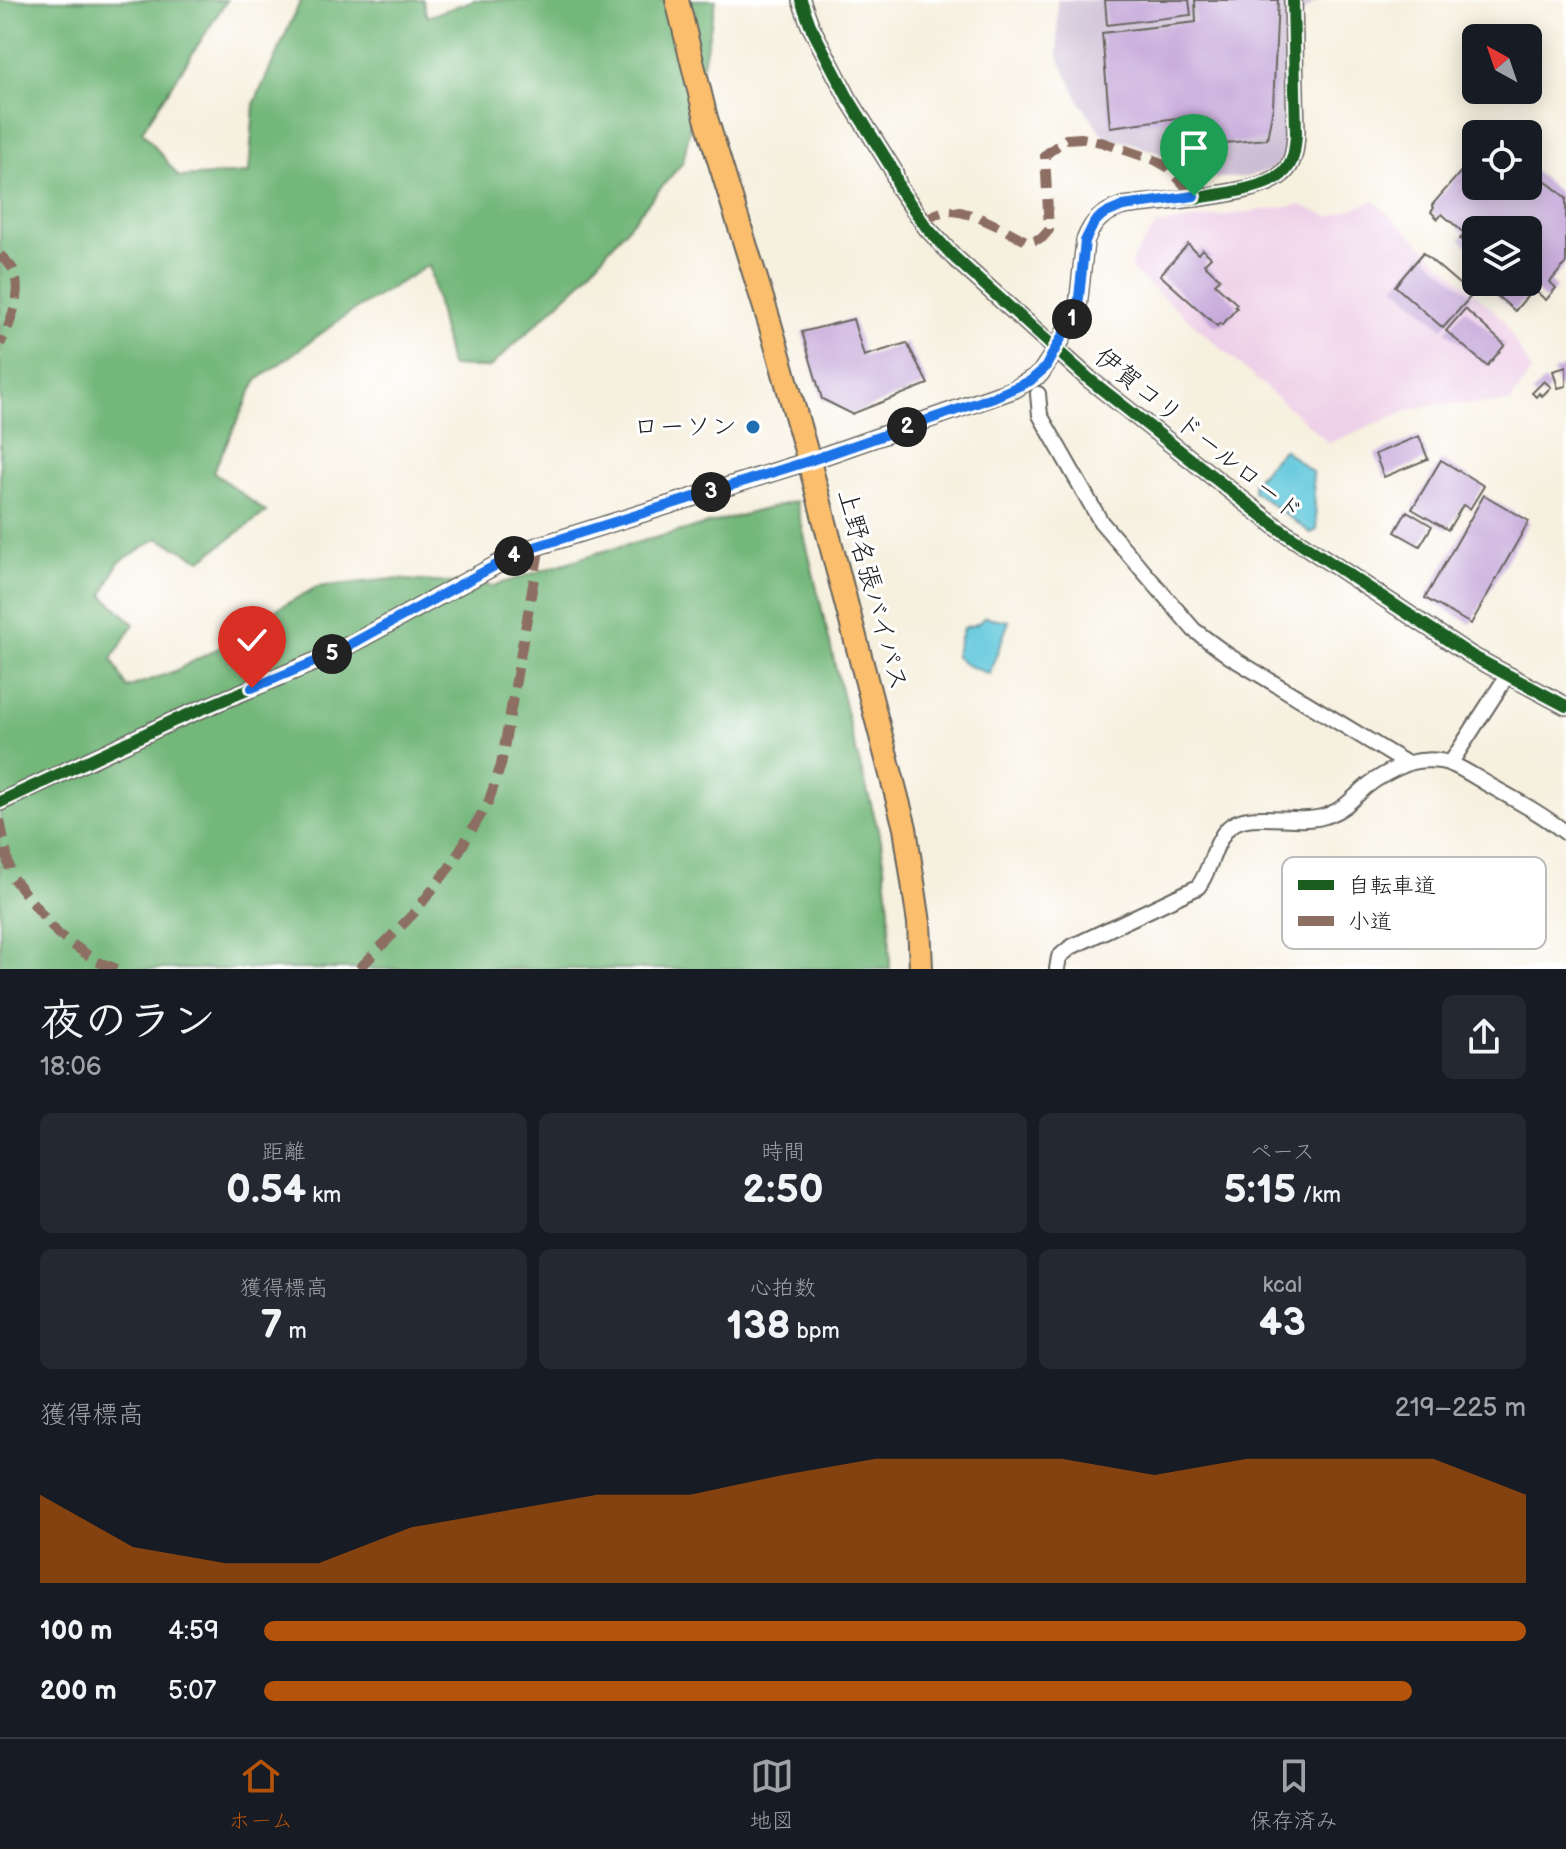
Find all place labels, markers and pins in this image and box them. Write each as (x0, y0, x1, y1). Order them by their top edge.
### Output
pin (1160, 114, 1228, 196)
pin: 1 (1052, 299, 1092, 339)
pin: 2 (887, 407, 927, 447)
place label: ローソン (633, 412, 737, 443)
marker: ローソン (744, 418, 762, 436)
pin: 3 (691, 472, 731, 512)
pin: 4 (494, 536, 534, 576)
pin (218, 606, 286, 688)
pin: 5 (312, 634, 352, 674)

